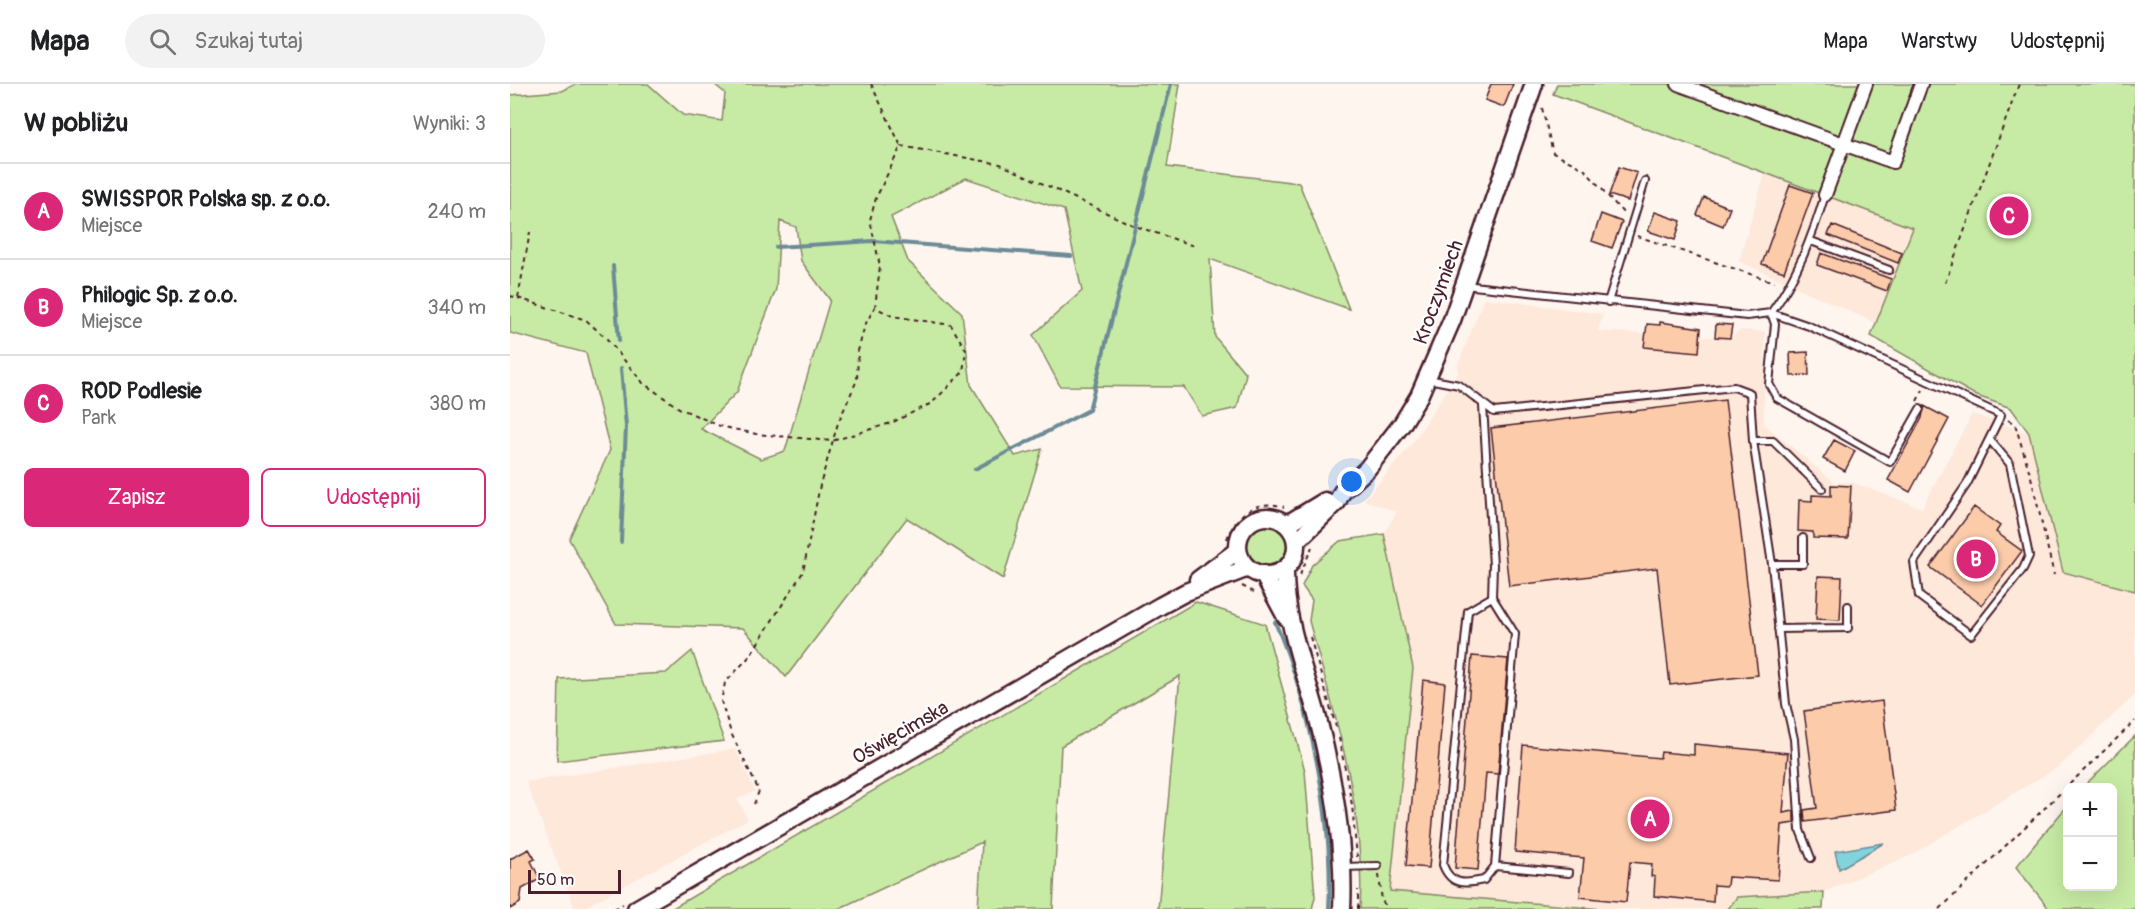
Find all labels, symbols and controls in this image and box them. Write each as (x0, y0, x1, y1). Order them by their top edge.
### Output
search box (125, 14, 545, 68)
text: Mapa (30, 24, 89, 59)
icon: search (146, 25, 179, 58)
text: Szukaj tutaj (194, 27, 303, 55)
text: Mapa (1823, 28, 1868, 55)
text: Warstwy (1901, 28, 1977, 55)
text: Udostępnij (2010, 28, 2105, 55)
text: W pobliżu (24, 107, 128, 139)
text: Wyniki: 3 (413, 111, 486, 136)
text: SWISSPOR Polska sp. z o.o. (81, 185, 331, 213)
pin: C (1990, 194, 2028, 238)
text: A (37, 199, 50, 224)
text: 240 m (427, 199, 486, 224)
text: Miejsce (81, 213, 142, 238)
street label: Kroczymiech (1408, 236, 1469, 348)
text: Philogic Sp. z o.o. (81, 281, 238, 309)
text: B (38, 295, 49, 320)
text: 340 m (427, 295, 486, 320)
text: Miejsce (81, 309, 142, 334)
text: ROD Podlesie (81, 377, 202, 405)
text: C (37, 391, 50, 416)
text: 380 m (429, 391, 486, 416)
text: Park (81, 405, 116, 430)
your location (1337, 467, 1366, 496)
button: Zapisz (24, 468, 249, 527)
button: Udostępnij (261, 468, 486, 527)
pin: B (1956, 536, 1996, 582)
street label: Oświęcimska (848, 695, 953, 770)
map controls (2063, 783, 2117, 891)
button: + (2063, 783, 2117, 837)
pin: A (1630, 796, 1670, 842)
button: − (2063, 837, 2117, 891)
scale bar (528, 867, 621, 894)
text: 50 m (537, 870, 574, 890)

